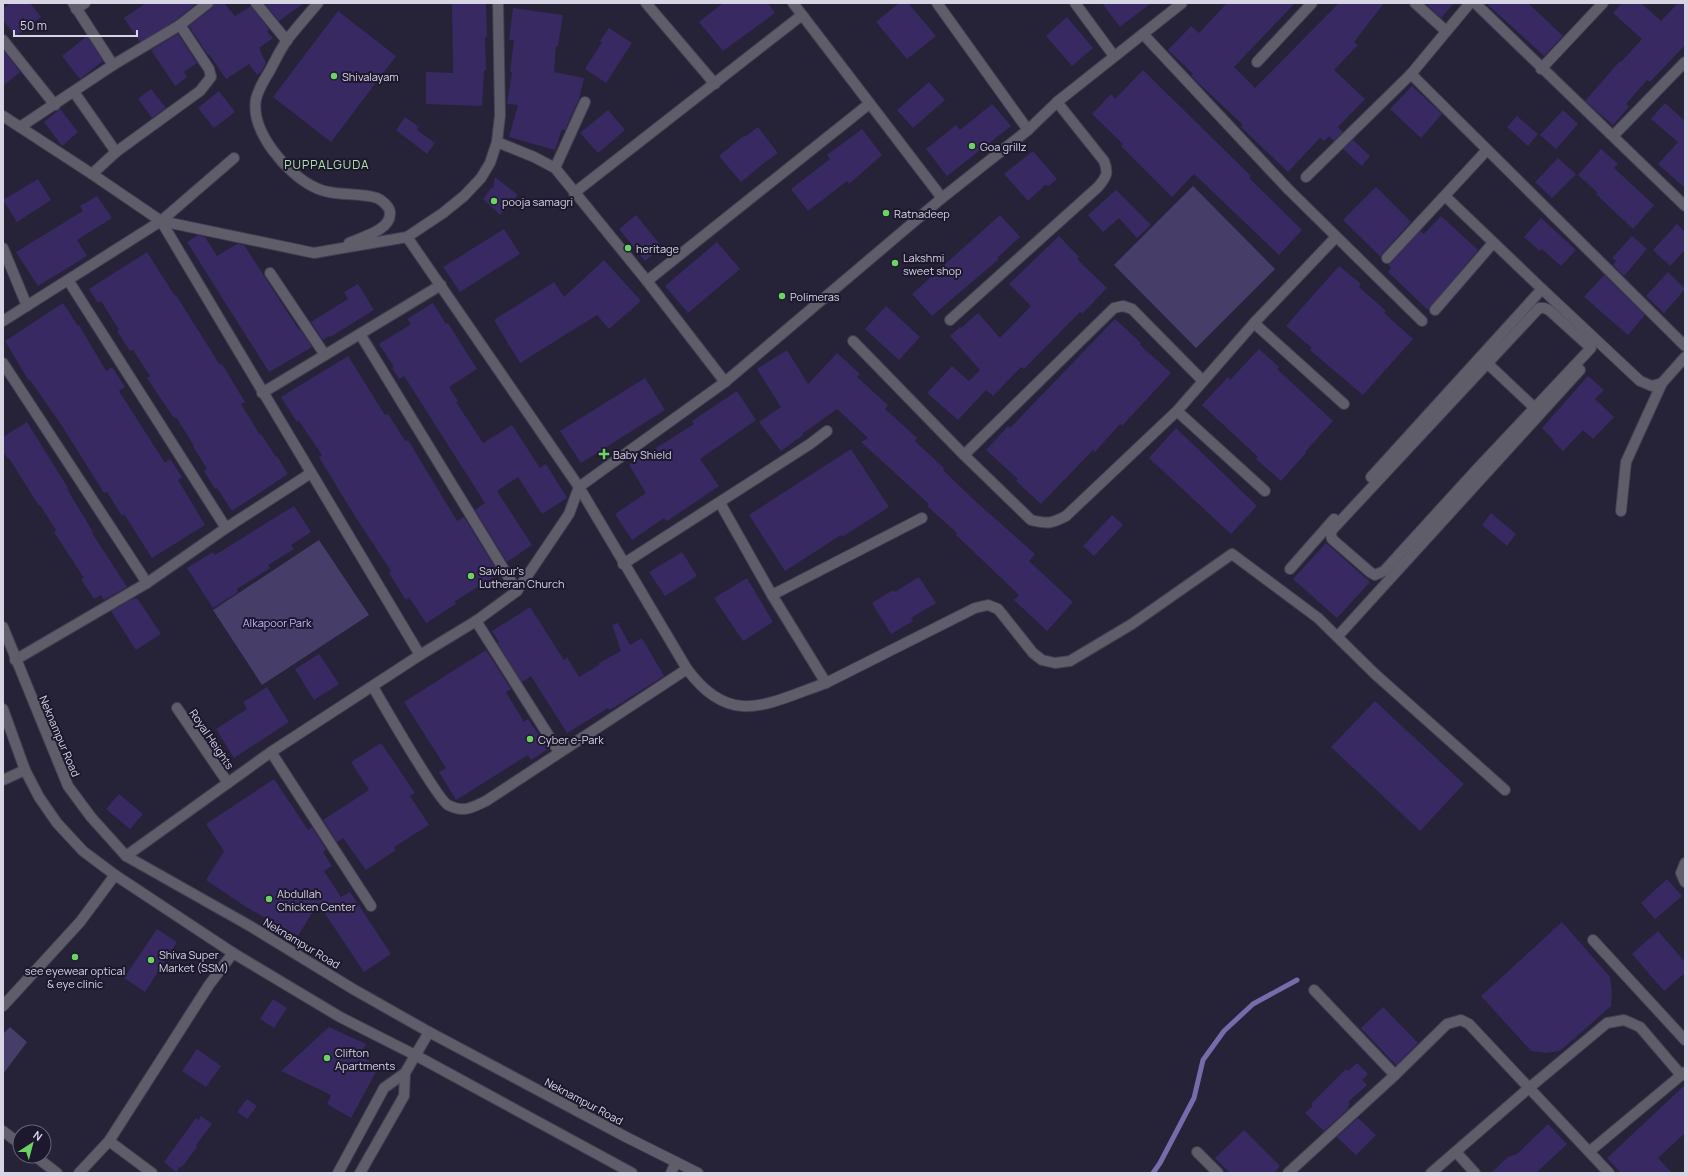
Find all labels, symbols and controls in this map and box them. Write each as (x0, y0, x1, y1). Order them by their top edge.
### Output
scale bar (14, 12, 137, 38)
text: 50 m (20, 17, 47, 34)
place label: Shivalayam (342, 69, 399, 84)
marker: Shivalayam (329, 71, 339, 81)
place label: Goa grillz (980, 139, 1027, 154)
marker: Goa grillz (967, 141, 977, 151)
district label: PUPPALGUDA (284, 156, 370, 173)
place label: pooja samagri (502, 194, 573, 209)
marker: pooja samagri (489, 196, 499, 206)
place label: Ratnadeep (894, 206, 950, 221)
marker: Ratnadeep (881, 208, 891, 218)
place label: heritage (636, 241, 680, 256)
marker: heritage (623, 243, 633, 253)
place label: Lakshmi sweet shop (903, 250, 962, 278)
marker: Lakshmi sweet shop (890, 258, 900, 268)
place label: Polimeras (790, 289, 840, 304)
marker: Polimeras (777, 291, 787, 301)
place label: Baby Shield (613, 447, 671, 462)
marker: Baby Shield (598, 448, 610, 460)
place label: Saviour's Lutheran Church (479, 563, 565, 591)
marker: Saviour's Lutheran Church (466, 571, 476, 581)
park label: Alkapoor Park (243, 615, 312, 630)
street label: Neknampur Road (36, 693, 84, 779)
street label: Royal Heights (186, 706, 238, 772)
place label: Cyber e-Park (538, 732, 604, 747)
marker: Cyber e-Park (525, 734, 535, 744)
place label: Abdullah Chicken Center (277, 886, 356, 914)
marker: Abdullah Chicken Center (264, 894, 274, 904)
street label: Neknampur Road (261, 914, 343, 972)
place label: Shiva Super Market (SSM) (159, 947, 229, 975)
marker: see eyewear optical & eye clinic (70, 952, 80, 962)
marker: Shiva Super Market (SSM) (146, 955, 156, 965)
place label: see eyewear optical & eye clinic (25, 963, 125, 991)
place label: Clifton Apartments (335, 1045, 395, 1073)
marker: Clifton Apartments (322, 1053, 332, 1063)
street label: Neknampur Road (542, 1074, 626, 1128)
north arrow (12, 1124, 52, 1164)
text: N (31, 1127, 46, 1144)

